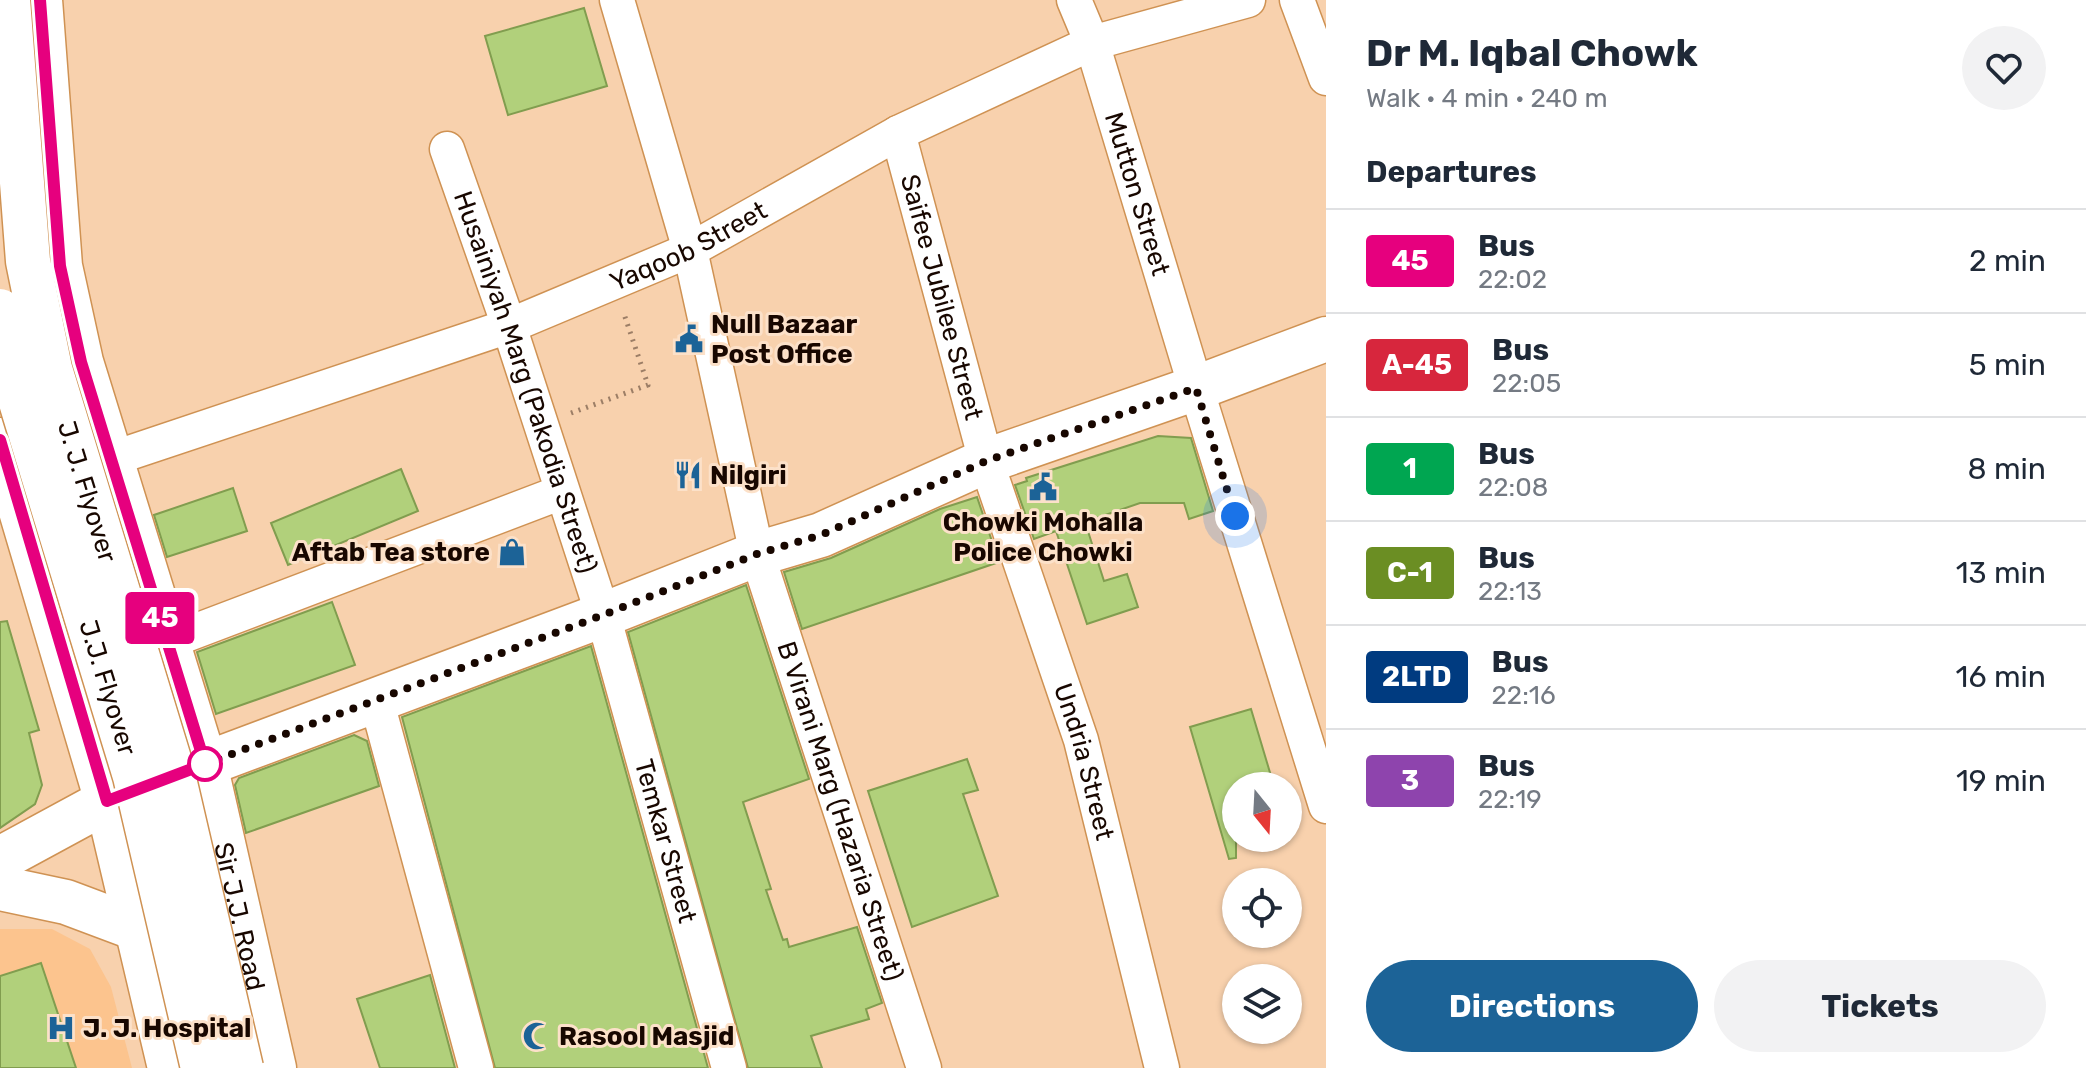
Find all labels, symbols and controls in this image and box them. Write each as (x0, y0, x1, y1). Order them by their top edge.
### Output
button: heart (1962, 26, 2046, 110)
text: Dr M. Iqbal Chowk (1366, 30, 1698, 76)
text: Walk · 4 min · 240 m (1366, 83, 1608, 114)
street label: Mutton Street (1098, 108, 1176, 279)
text: Departures (1366, 154, 1537, 190)
street label: Saifee Jubilee Street (894, 171, 989, 424)
street label: Husainiyah Marg (Pakodia Street) (447, 187, 603, 577)
street label: Yaqoob Street (605, 195, 772, 298)
text: Bus (1478, 228, 1535, 264)
text: 2 min (1969, 243, 2046, 279)
text: 45 (1391, 244, 1429, 277)
text: 22:02 (1478, 264, 1547, 295)
place label: Null Bazaar Post Office (711, 309, 857, 370)
public building icon: Null Bazaar Post Office (674, 324, 704, 354)
text: Bus (1492, 332, 1549, 368)
text: 5 min (1969, 347, 2046, 383)
text: A-45 (1382, 348, 1452, 381)
text: 22:05 (1492, 368, 1561, 399)
street label: J. J. Flyover (51, 417, 123, 566)
text: Bus (1478, 436, 1535, 472)
text: 8 min (1967, 451, 2046, 487)
text: 1 (1403, 452, 1417, 485)
restaurant icon: Nilgiri (673, 460, 703, 490)
place label: Nilgiri (710, 460, 787, 491)
public building icon: Chowki Mohalla Police Chowki (1028, 472, 1058, 502)
text: 22:08 (1478, 472, 1548, 503)
your location (1215, 496, 1255, 536)
place label: Chowki Mohalla Police Chowki (943, 507, 1143, 568)
place label: Aftab Tea store (292, 537, 490, 568)
shop icon: Aftab Tea store (497, 537, 527, 567)
text: Bus (1478, 540, 1535, 576)
text: 13 min (1956, 555, 2046, 591)
text: C-1 (1387, 556, 1433, 589)
text: 22:13 (1478, 576, 1542, 607)
line badge: 45 (124, 592, 196, 644)
text: 45 (141, 601, 179, 634)
street label: J.J. Flyover (72, 616, 143, 759)
street label: B Virani Marg (Hazaria Street) (770, 638, 910, 985)
text: Bus (1492, 644, 1549, 680)
text: 16 min (1956, 659, 2046, 695)
text: 2LTD (1382, 660, 1452, 693)
street label: Undria Street (1047, 679, 1120, 843)
text: 22:16 (1492, 680, 1556, 711)
unlabelled marker (188, 747, 222, 781)
text: Bus (1478, 748, 1535, 784)
street label: Temkar Street (628, 756, 703, 927)
text: 19 min (1956, 763, 2046, 799)
text: 3 (1401, 764, 1419, 797)
north arrow (1222, 772, 1302, 852)
map controls (1222, 772, 1302, 1044)
text: 22:19 (1478, 784, 1542, 815)
street label: Sir J.J. Road (207, 839, 271, 994)
button: locate (1222, 868, 1302, 948)
button: Directions (1366, 960, 1698, 1052)
button: Tickets (1714, 960, 2046, 1052)
button: layers (1222, 964, 1302, 1044)
hospital icon: J. J. Hospital (46, 1013, 76, 1043)
place label: J. J. Hospital (83, 1013, 251, 1044)
mosque icon: Rasool Masjid (522, 1021, 552, 1051)
place label: Rasool Masjid (559, 1021, 734, 1052)

